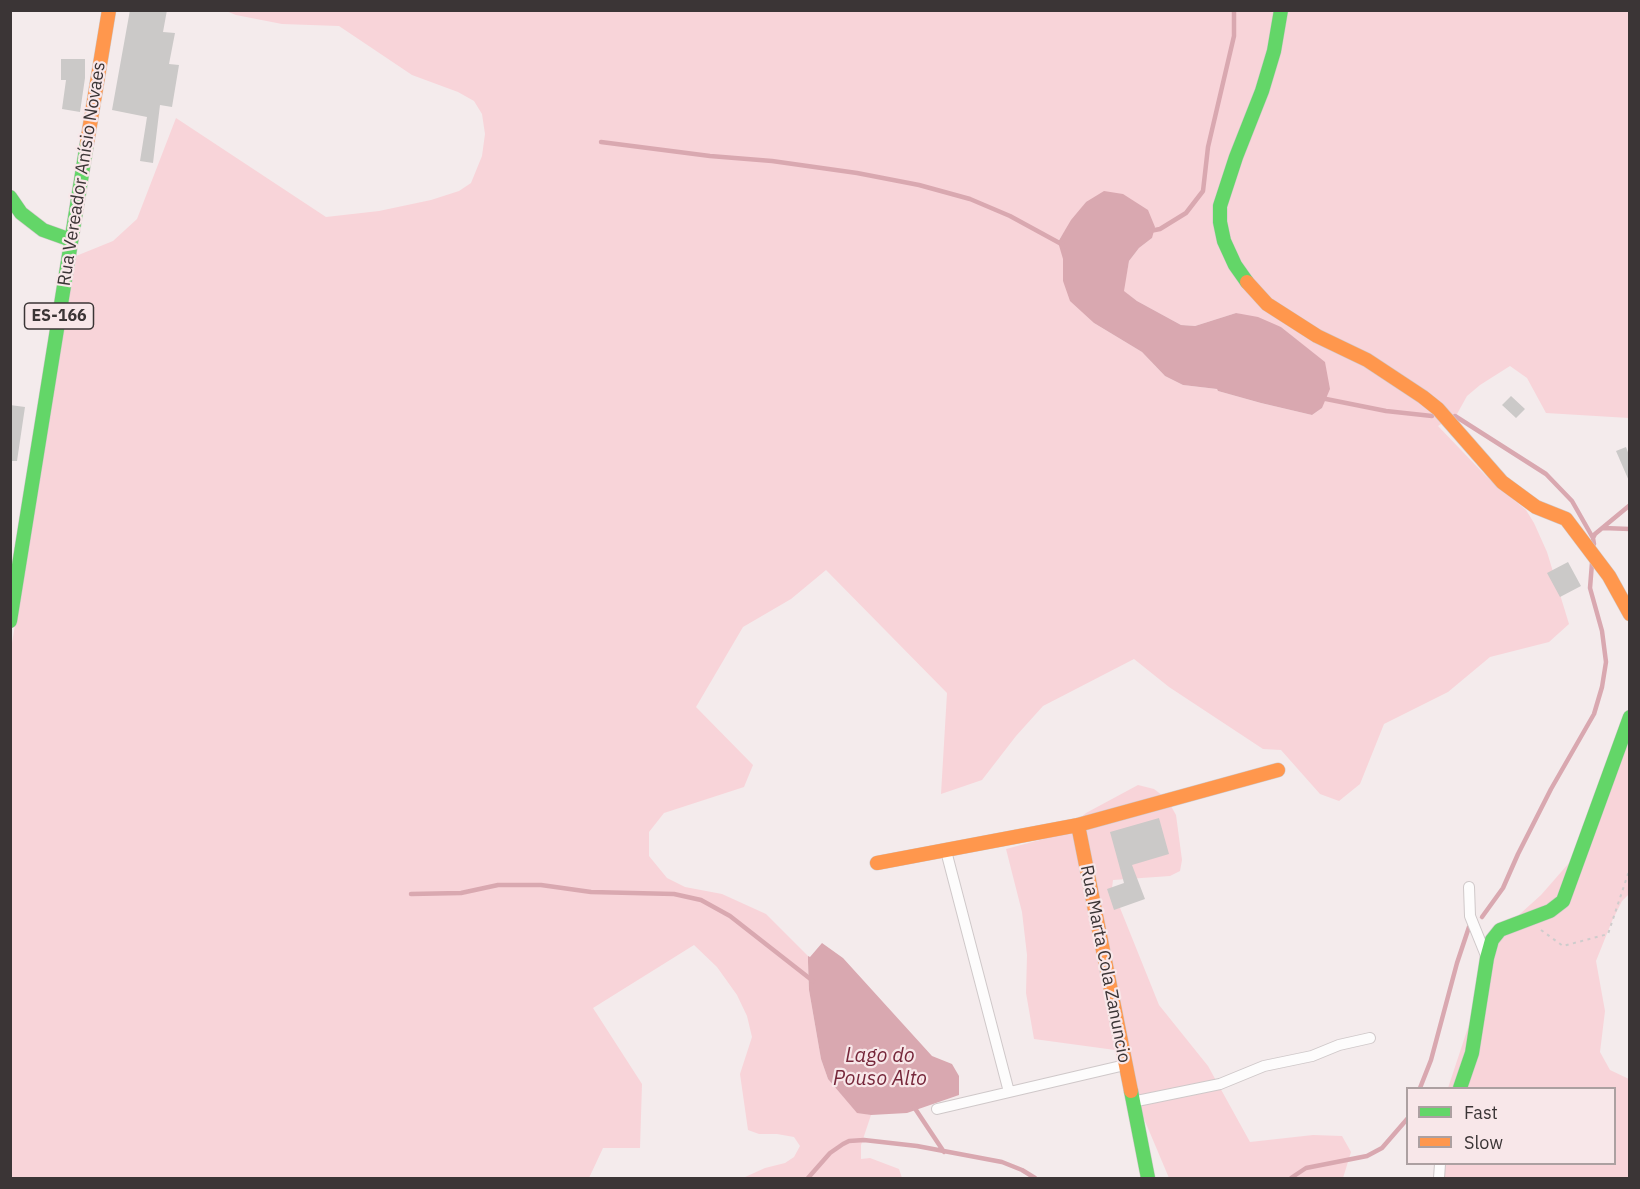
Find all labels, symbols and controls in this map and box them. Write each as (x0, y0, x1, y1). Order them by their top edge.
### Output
street label: Rua Vereador Anísio Novaes (54, 60, 110, 288)
road number: ES-166 (25, 303, 94, 329)
street label: Rua Marta Cola Zanuncio (1075, 863, 1135, 1065)
water label: Lago do Pouso Alto (833, 1044, 927, 1091)
legend (1406, 1087, 1616, 1165)
text: Fast (1464, 1101, 1498, 1124)
text: Slow (1464, 1131, 1503, 1154)

